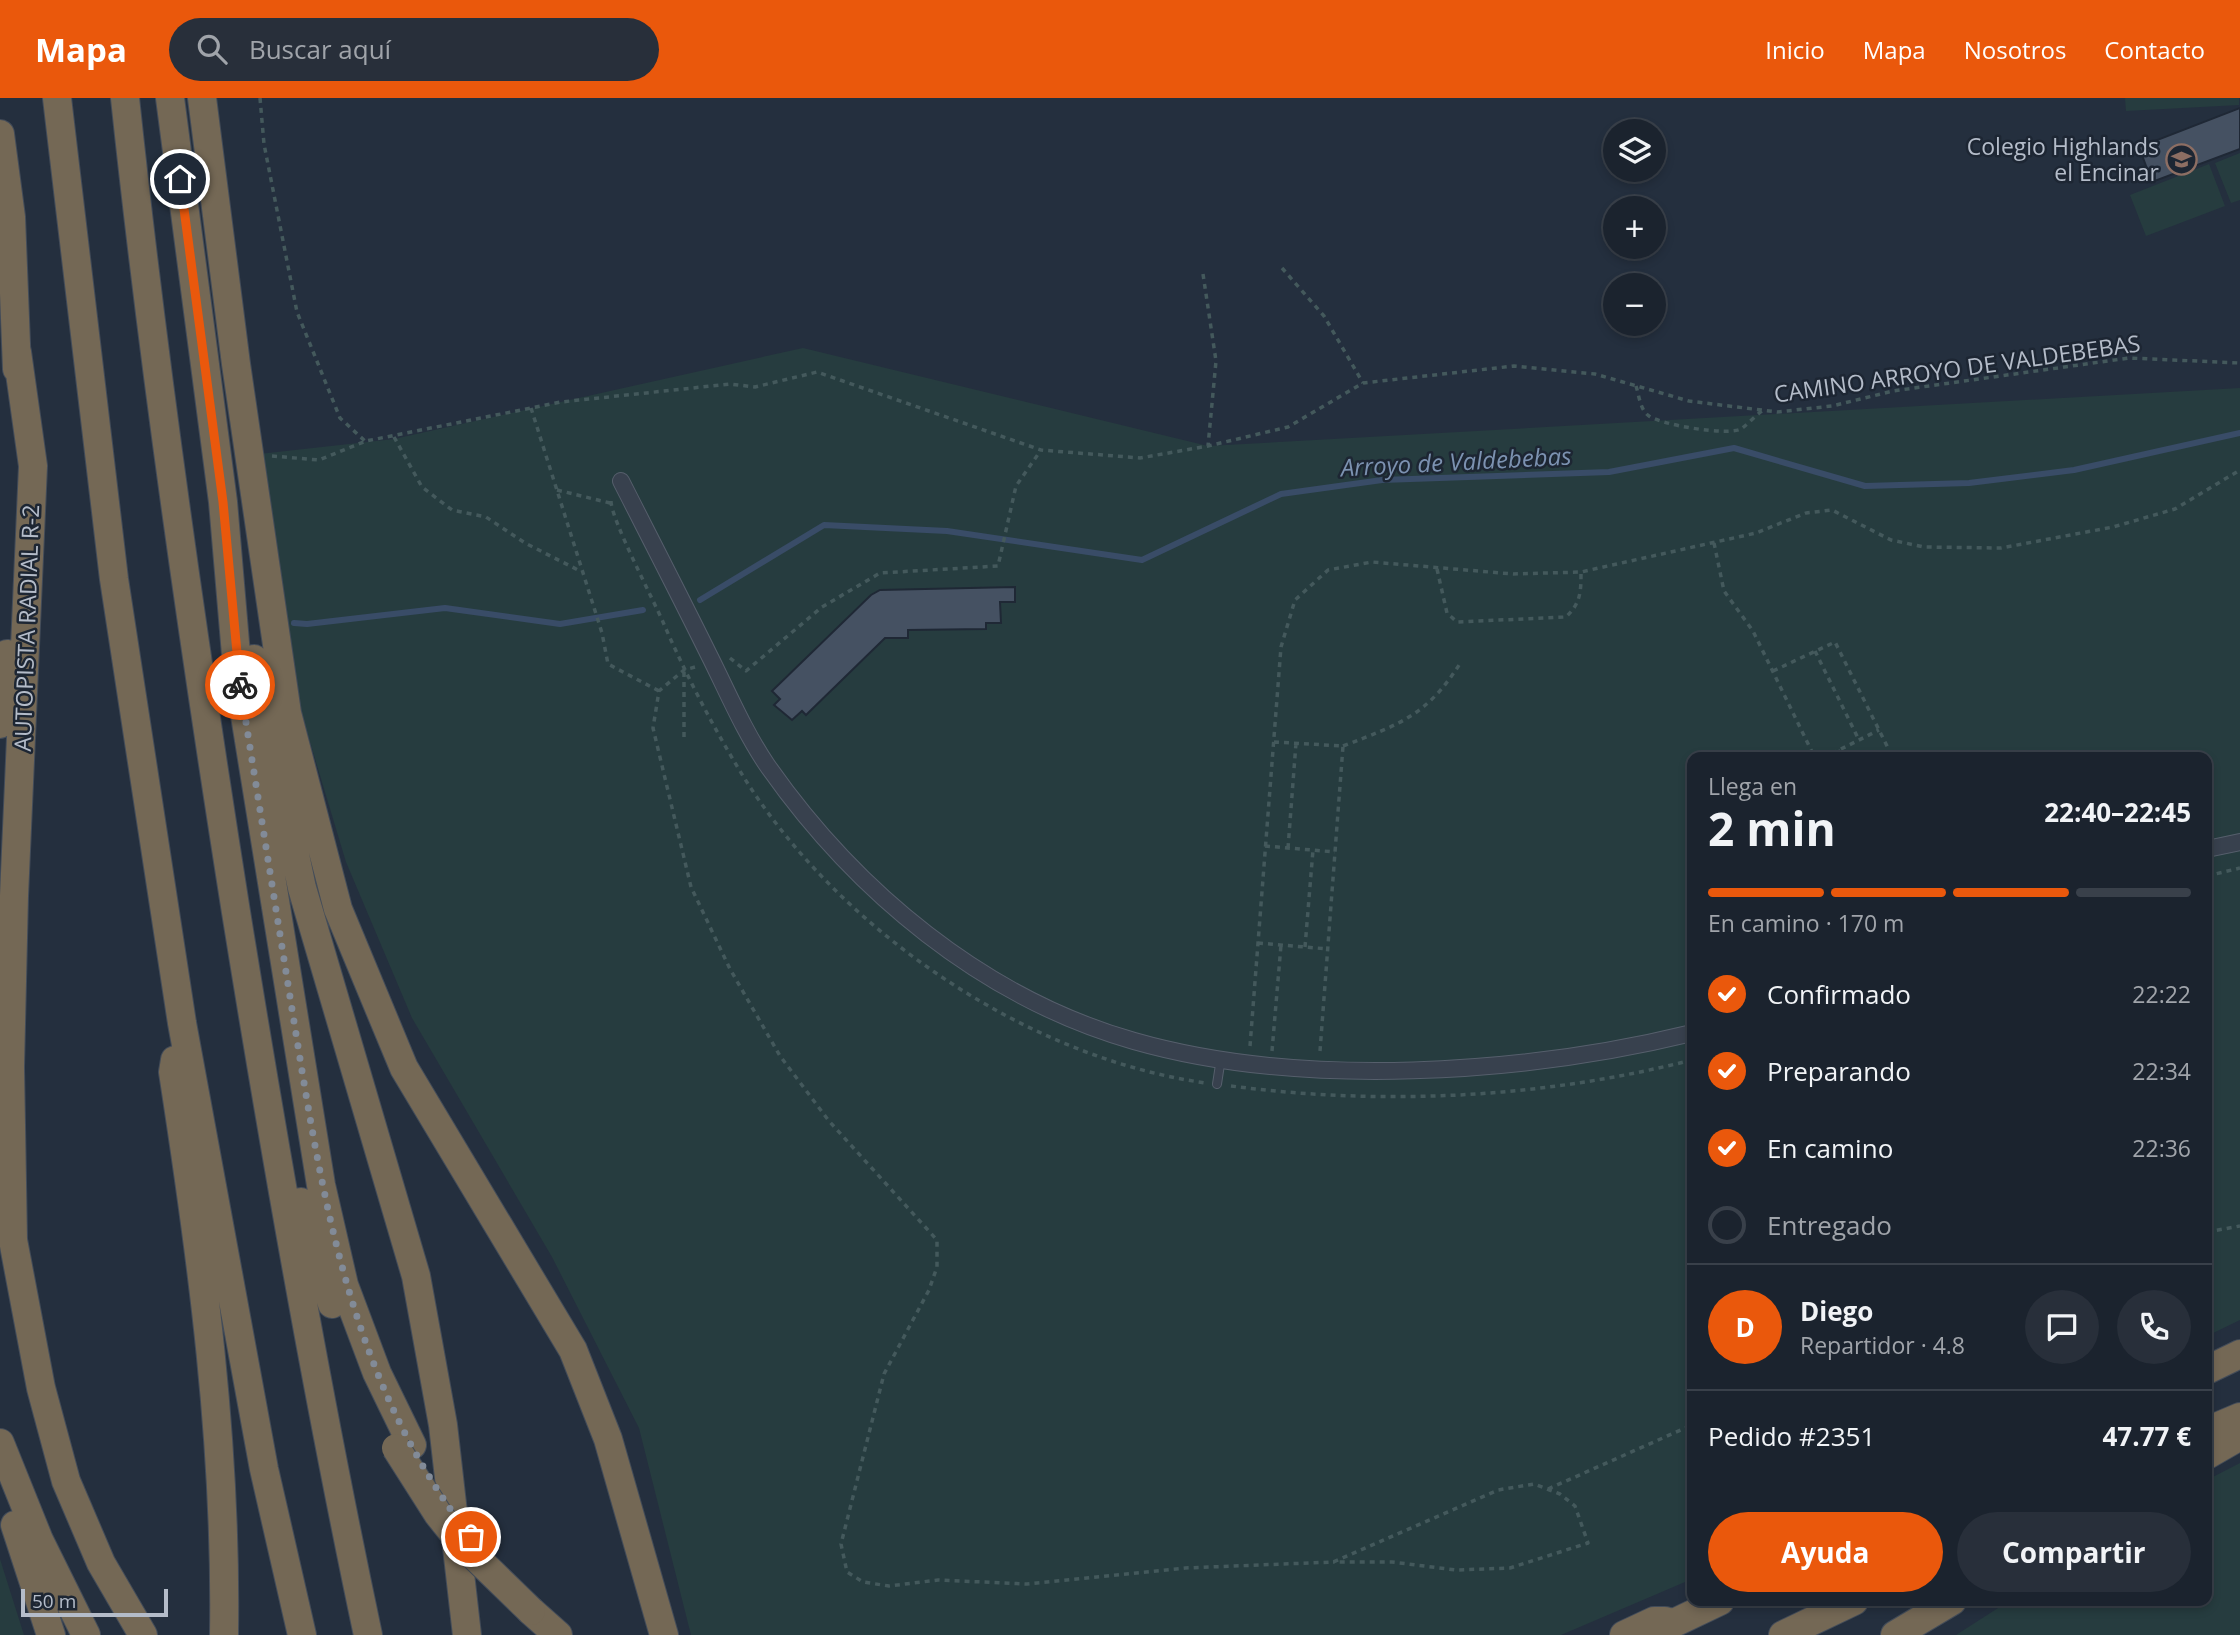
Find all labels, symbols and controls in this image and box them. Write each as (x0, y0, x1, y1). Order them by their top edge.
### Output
search box (169, 18, 659, 81)
text: Mapa (35, 27, 127, 72)
icon: search (193, 30, 231, 68)
text: Buscar aquí (249, 31, 391, 67)
text: Inicio (1765, 33, 1825, 66)
text: Mapa (1863, 33, 1926, 66)
text: Nosotros (1964, 33, 2066, 66)
text: Contacto (2104, 33, 2205, 66)
map controls (1603, 119, 1666, 336)
button: layers (1603, 119, 1666, 182)
place label: Colegio Highlands el Encinar (1967, 130, 2160, 188)
school or university icon: Colegio Highlands el Encinar (2165, 142, 2199, 176)
pin (150, 149, 210, 209)
icon: home (161, 160, 199, 198)
button: + (1603, 196, 1666, 259)
button: − (1603, 273, 1666, 336)
street label: CAMINO ARROYO DE VALDEBEBAS (1772, 326, 2142, 410)
water label: Arroyo de Valdebebas (1338, 438, 1572, 484)
street label: AUTOPISTA RADIAL R-2 (6, 504, 46, 752)
courier (205, 650, 275, 720)
icon: bike (221, 666, 259, 704)
text: Llega en (1708, 770, 1797, 802)
text: 22:40–22:45 (2044, 794, 2191, 830)
text: 2 min (1708, 797, 1836, 859)
text: En camino · 170 m (1708, 907, 1904, 939)
icon: check (1708, 975, 1746, 1013)
text: Confirmado (1767, 976, 1911, 1012)
text: 22:22 (2132, 978, 2191, 1010)
icon: check (1708, 1052, 1746, 1090)
text: Preparando (1767, 1053, 1911, 1089)
text: 22:34 (2132, 1055, 2191, 1087)
icon: check (1708, 1129, 1746, 1167)
text: En camino (1767, 1130, 1893, 1166)
text: 22:36 (2132, 1132, 2191, 1164)
text: Entregado (1767, 1207, 1892, 1243)
button: chat (2025, 1290, 2099, 1364)
button: phone (2117, 1290, 2191, 1364)
text: Diego (1800, 1293, 1873, 1329)
text: D (1735, 1309, 1755, 1345)
text: Repartidor · 4.8 (1800, 1329, 1965, 1361)
text: Pedido #2351 (1708, 1418, 1875, 1454)
text: 47.77 € (2103, 1418, 2191, 1454)
pin (441, 1507, 501, 1567)
button: Ayuda (1708, 1512, 1943, 1592)
button: Compartir (1957, 1512, 2191, 1592)
icon: bag (452, 1518, 490, 1556)
scale bar (21, 1586, 168, 1618)
text: 50 m (32, 1588, 76, 1614)

